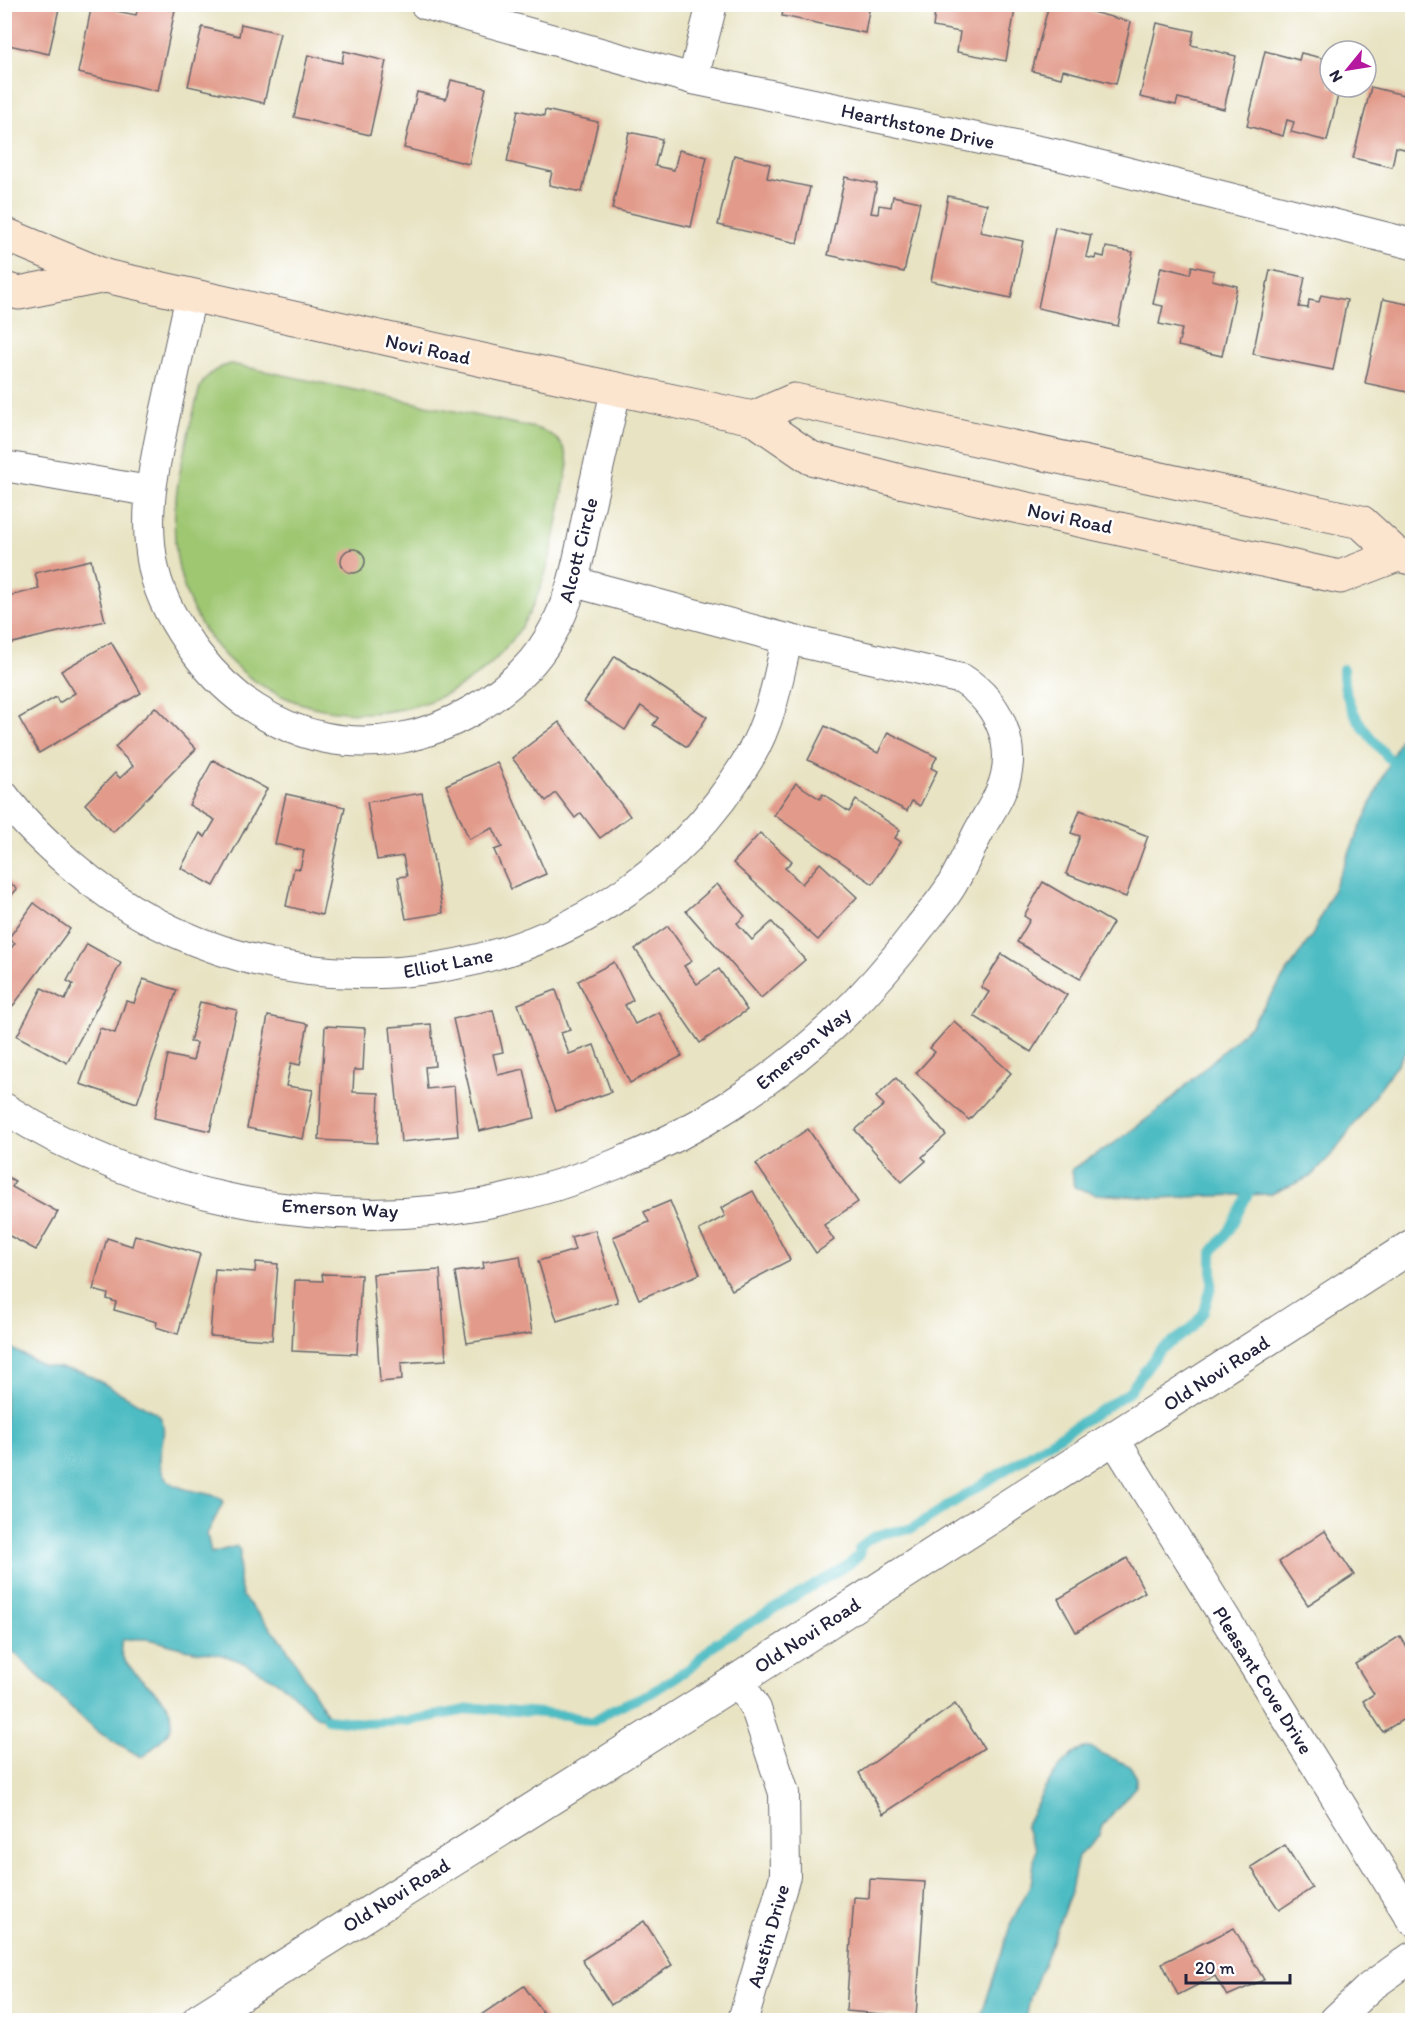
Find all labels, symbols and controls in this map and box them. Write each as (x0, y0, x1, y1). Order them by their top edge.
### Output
north arrow (1318, 39, 1378, 99)
text: N (1325, 67, 1346, 86)
street label: Hearthstone Drive (839, 98, 997, 154)
street label: Novi Road (383, 328, 473, 370)
street label: Alcott Circle (553, 495, 603, 605)
street label: Novi Road (1025, 497, 1115, 539)
street label: Elliot Lane (401, 943, 495, 983)
street label: Emerson Way (751, 1001, 856, 1095)
street label: Emerson Way (281, 1193, 400, 1223)
street label: Old Novi Road (1158, 1330, 1274, 1416)
street label: Old Novi Road (749, 1592, 865, 1678)
street label: Pleasant Cove Drive (1208, 1602, 1318, 1758)
street label: Old Novi Road (338, 1852, 454, 1938)
street label: Austin Drive (742, 1882, 794, 1990)
scale bar (1186, 1947, 1290, 1985)
text: 20 m (1195, 1957, 1235, 1979)

